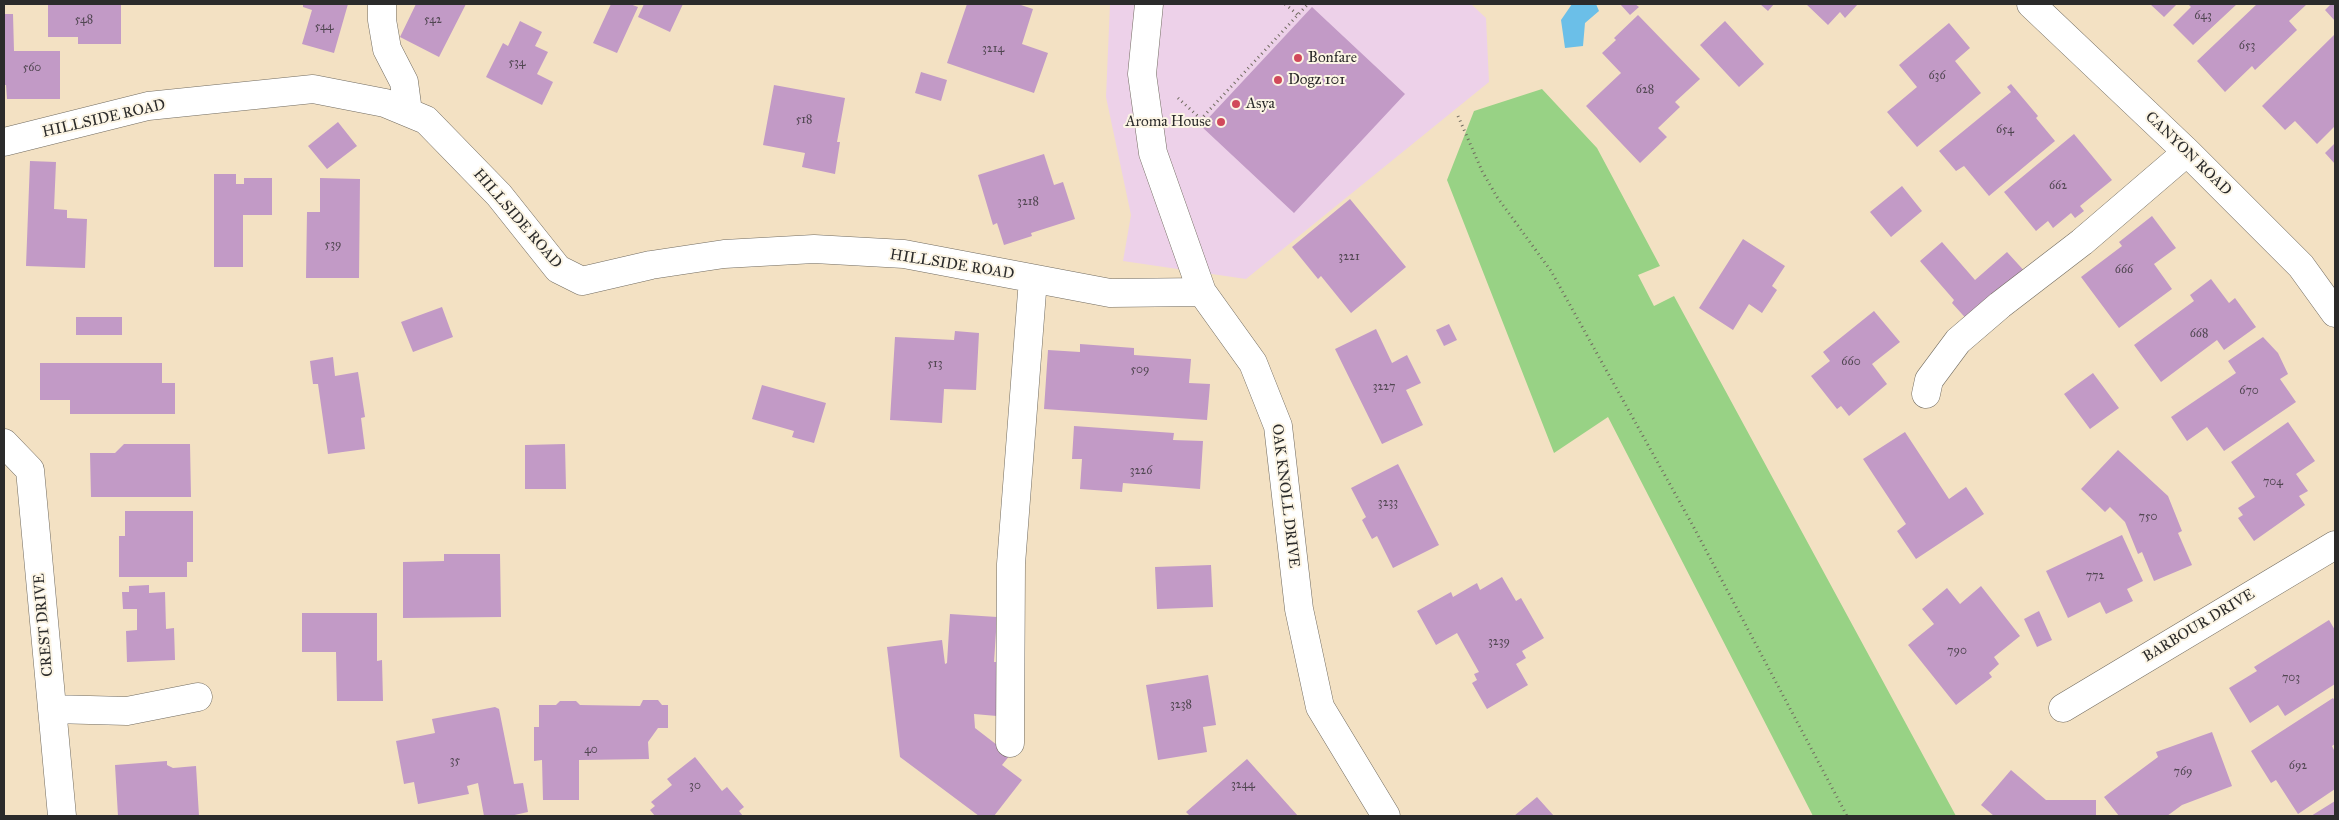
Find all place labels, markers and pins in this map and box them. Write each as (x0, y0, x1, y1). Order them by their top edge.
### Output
place label: Bonfare (1308, 49, 1357, 67)
marker: Bonfare (1292, 52, 1304, 64)
place label: Dogz 101 (1288, 71, 1345, 89)
marker: Dogz 101 (1272, 74, 1284, 86)
place label: Asya (1246, 95, 1275, 113)
marker: Asya (1230, 98, 1242, 110)
place label: Aroma House (1125, 113, 1211, 131)
marker: Aroma House (1215, 116, 1227, 128)

